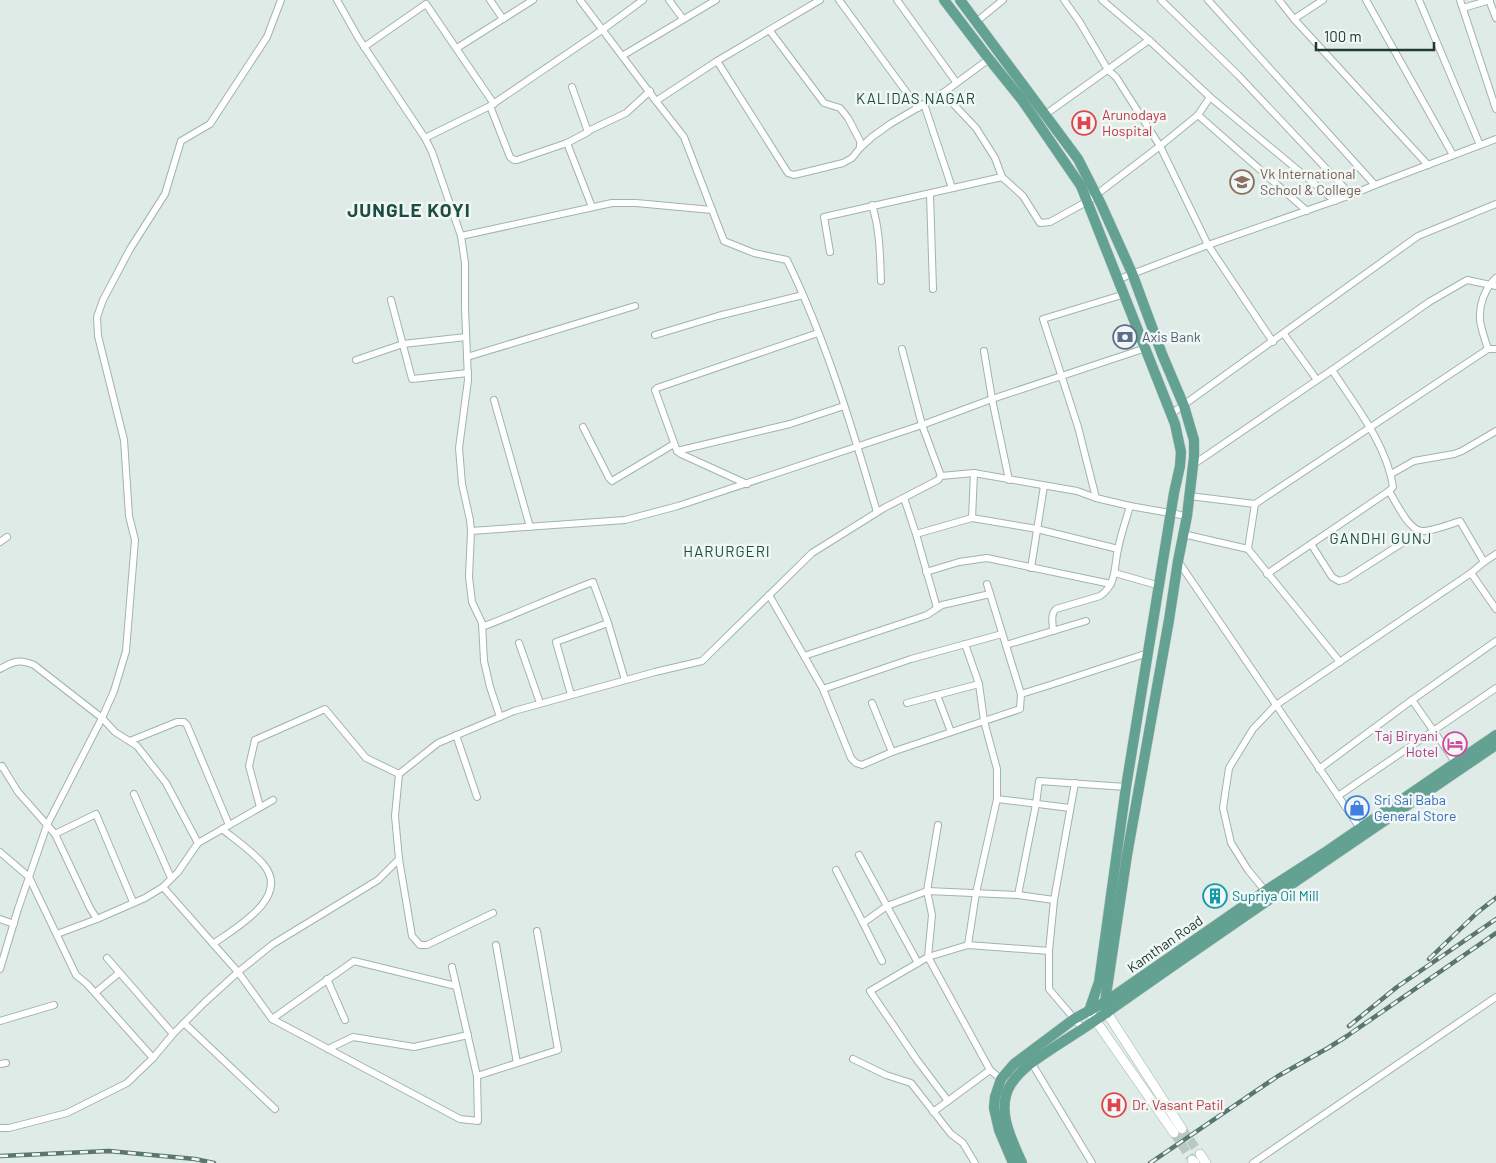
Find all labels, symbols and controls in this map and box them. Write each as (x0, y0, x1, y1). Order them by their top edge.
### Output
scale bar (1316, 20, 1434, 52)
text: 100 m (1324, 27, 1362, 45)
district label: KALIDAS NAGAR (856, 89, 976, 107)
place label: Arunodaya Hospital (1102, 106, 1166, 139)
hospital icon: Arunodaya Hospital (1071, 110, 1097, 136)
place label: Vk International School & College (1260, 165, 1361, 198)
school or university icon: Vk International School & College (1229, 169, 1255, 195)
district label: JUNGLE KOYI (347, 198, 471, 221)
bank icon: Axis Bank (1112, 324, 1138, 350)
place label: Axis Bank (1142, 328, 1201, 345)
district label: GANDHI GUNJ (1330, 529, 1432, 547)
district label: HARURGERI (683, 542, 771, 560)
place label: Taj Biryani Hotel (1374, 727, 1438, 760)
hotel icon: Taj Biryani Hotel (1442, 731, 1468, 757)
place label: Sri Sai Baba General Store (1374, 791, 1456, 824)
shop icon: Sri Sai Baba General Store (1344, 795, 1370, 821)
building icon: Supriya Oil Mill (1202, 883, 1228, 909)
place label: Supriya Oil Mill (1232, 887, 1319, 904)
street label: Kamthan Road (1124, 911, 1206, 976)
hospital icon: Dr. Vasant Patil (1101, 1092, 1127, 1118)
place label: Dr. Vasant Patil (1132, 1096, 1223, 1113)

